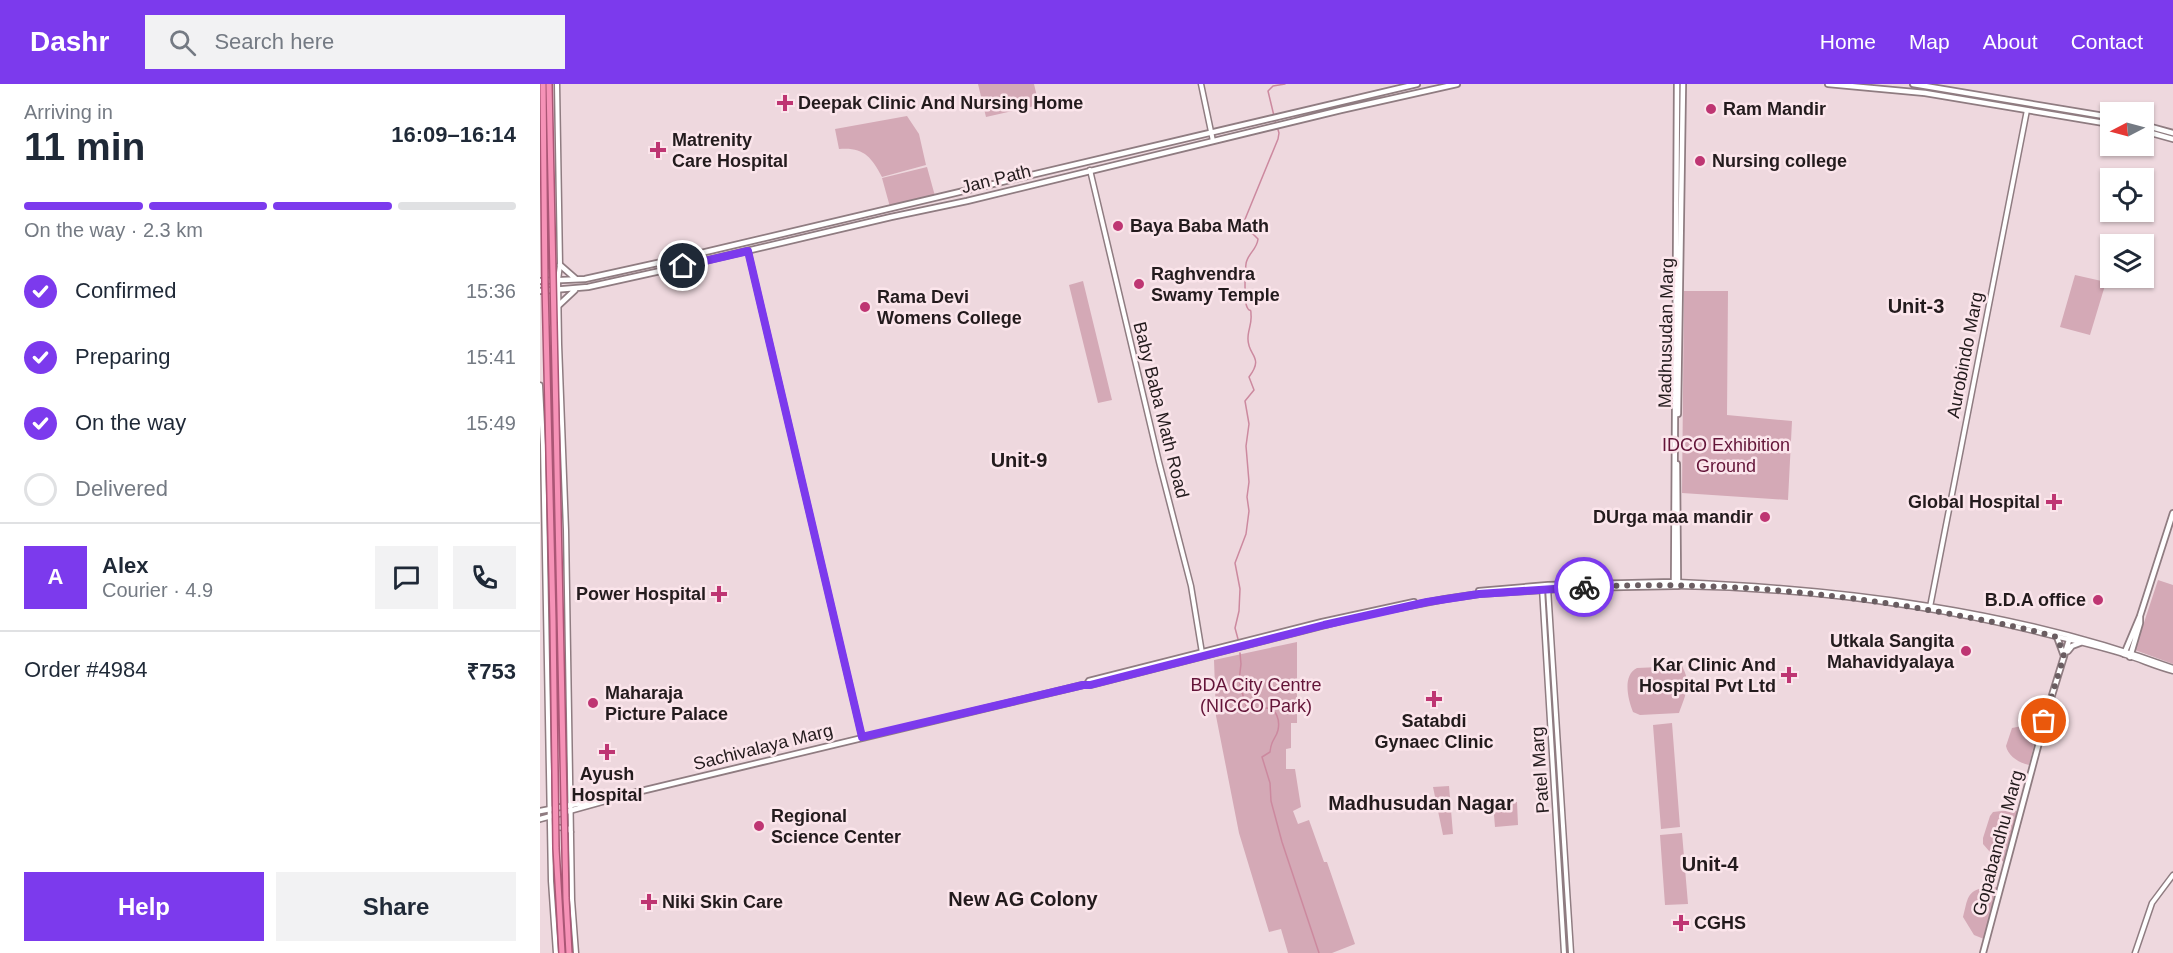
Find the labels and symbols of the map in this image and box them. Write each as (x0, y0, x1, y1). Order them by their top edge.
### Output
place label: Deepak Clinic And Nursing Home (798, 93, 1083, 113)
marker: Deepak Clinic And Nursing Home (776, 94, 794, 112)
place label: Ram Mandir (1723, 99, 1826, 119)
marker: Ram Mandir (1704, 102, 1718, 116)
north arrow (2100, 102, 2154, 156)
place label: Matrenity Care Hospital (672, 130, 788, 171)
marker: Matrenity Care Hospital (649, 141, 667, 159)
place label: Nursing college (1712, 151, 1847, 171)
marker: Nursing college (1693, 154, 1707, 168)
street label: Jan Path (959, 161, 1033, 197)
place label: Baya Baba Math (1130, 216, 1269, 236)
marker: Baya Baba Math (1111, 219, 1125, 233)
pin (657, 240, 708, 291)
street label: Madhusudan Marg (1655, 258, 1677, 408)
place label: Raghvendra Swamy Temple (1151, 264, 1280, 305)
marker: Raghvendra Swamy Temple (1132, 277, 1146, 291)
place label: Rama Devi Womens College (877, 287, 1022, 328)
street label: Aurobindo Marg (1943, 290, 1987, 420)
district label: Unit-3 (1888, 295, 1944, 317)
marker: Rama Devi Womens College (858, 300, 872, 314)
street label: Baby Baba Math Road (1129, 320, 1193, 500)
park label: IDCO Exhibition Ground (1662, 435, 1790, 476)
district label: Unit-9 (991, 449, 1047, 471)
place label: Global Hospital (1908, 492, 2040, 512)
marker: Global Hospital (2045, 493, 2063, 511)
place label: DUrga maa mandir (1593, 507, 1753, 527)
marker: DUrga maa mandir (1758, 510, 1772, 524)
courier (1554, 557, 1614, 617)
place label: Power Hospital (576, 584, 706, 604)
marker: Power Hospital (710, 585, 728, 603)
place label: B.D.A office (1985, 590, 2086, 610)
marker: B.D.A office (2091, 593, 2105, 607)
place label: Utkala Sangita Mahavidyalaya (1827, 631, 1955, 672)
marker: Utkala Sangita Mahavidyalaya (1959, 644, 1973, 658)
place label: Kar Clinic And Hospital Pvt Ltd (1639, 655, 1776, 696)
marker: Kar Clinic And Hospital Pvt Ltd (1780, 666, 1798, 684)
park label: BDA City Centre (NICCO Park) (1190, 675, 1322, 716)
place label: Maharaja Picture Palace (605, 683, 728, 724)
marker: Satabdi Gynaec Clinic (1425, 690, 1443, 708)
pin (2018, 695, 2069, 746)
marker: Maharaja Picture Palace (586, 696, 600, 710)
place label: Satabdi Gynaec Clinic (1374, 711, 1494, 752)
street label: Sachivalaya Marg (691, 720, 835, 774)
street label: Patel Marg (1527, 726, 1553, 814)
marker: Ayush Hospital (598, 743, 616, 761)
place label: Ayush Hospital (571, 764, 643, 805)
street label: Gopabandhu Marg (1969, 768, 2027, 918)
district label: Madhusudan Nagar (1328, 792, 1514, 814)
place label: Regional Science Center (771, 806, 901, 847)
marker: Regional Science Center (752, 819, 766, 833)
district label: Unit-4 (1682, 853, 1739, 875)
district label: New AG Colony (948, 888, 1099, 910)
place label: Niki Skin Care (662, 892, 783, 912)
marker: Niki Skin Care (640, 893, 658, 911)
place label: CGHS (1694, 913, 1746, 933)
marker: CGHS (1672, 914, 1690, 932)

